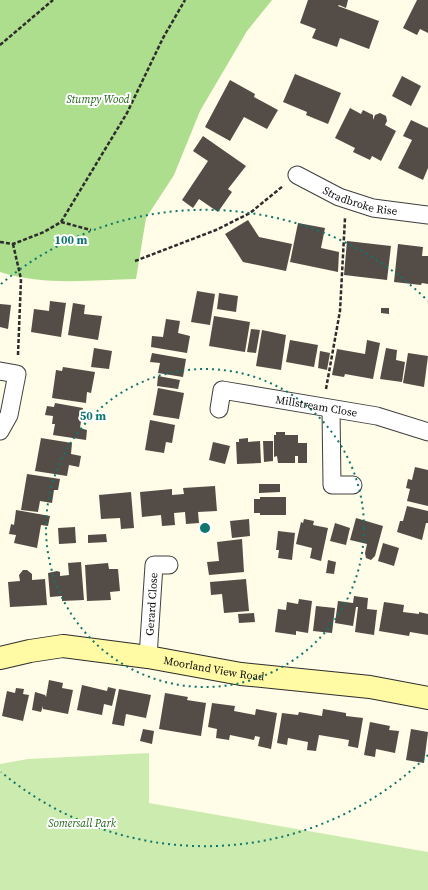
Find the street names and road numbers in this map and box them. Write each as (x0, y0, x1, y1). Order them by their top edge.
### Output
street label: Stradbroke Rise (320, 182, 399, 219)
street label: Millstream Close (274, 392, 359, 420)
street label: Gerard Close (142, 572, 161, 636)
street label: Moorland View Road (162, 653, 266, 684)

